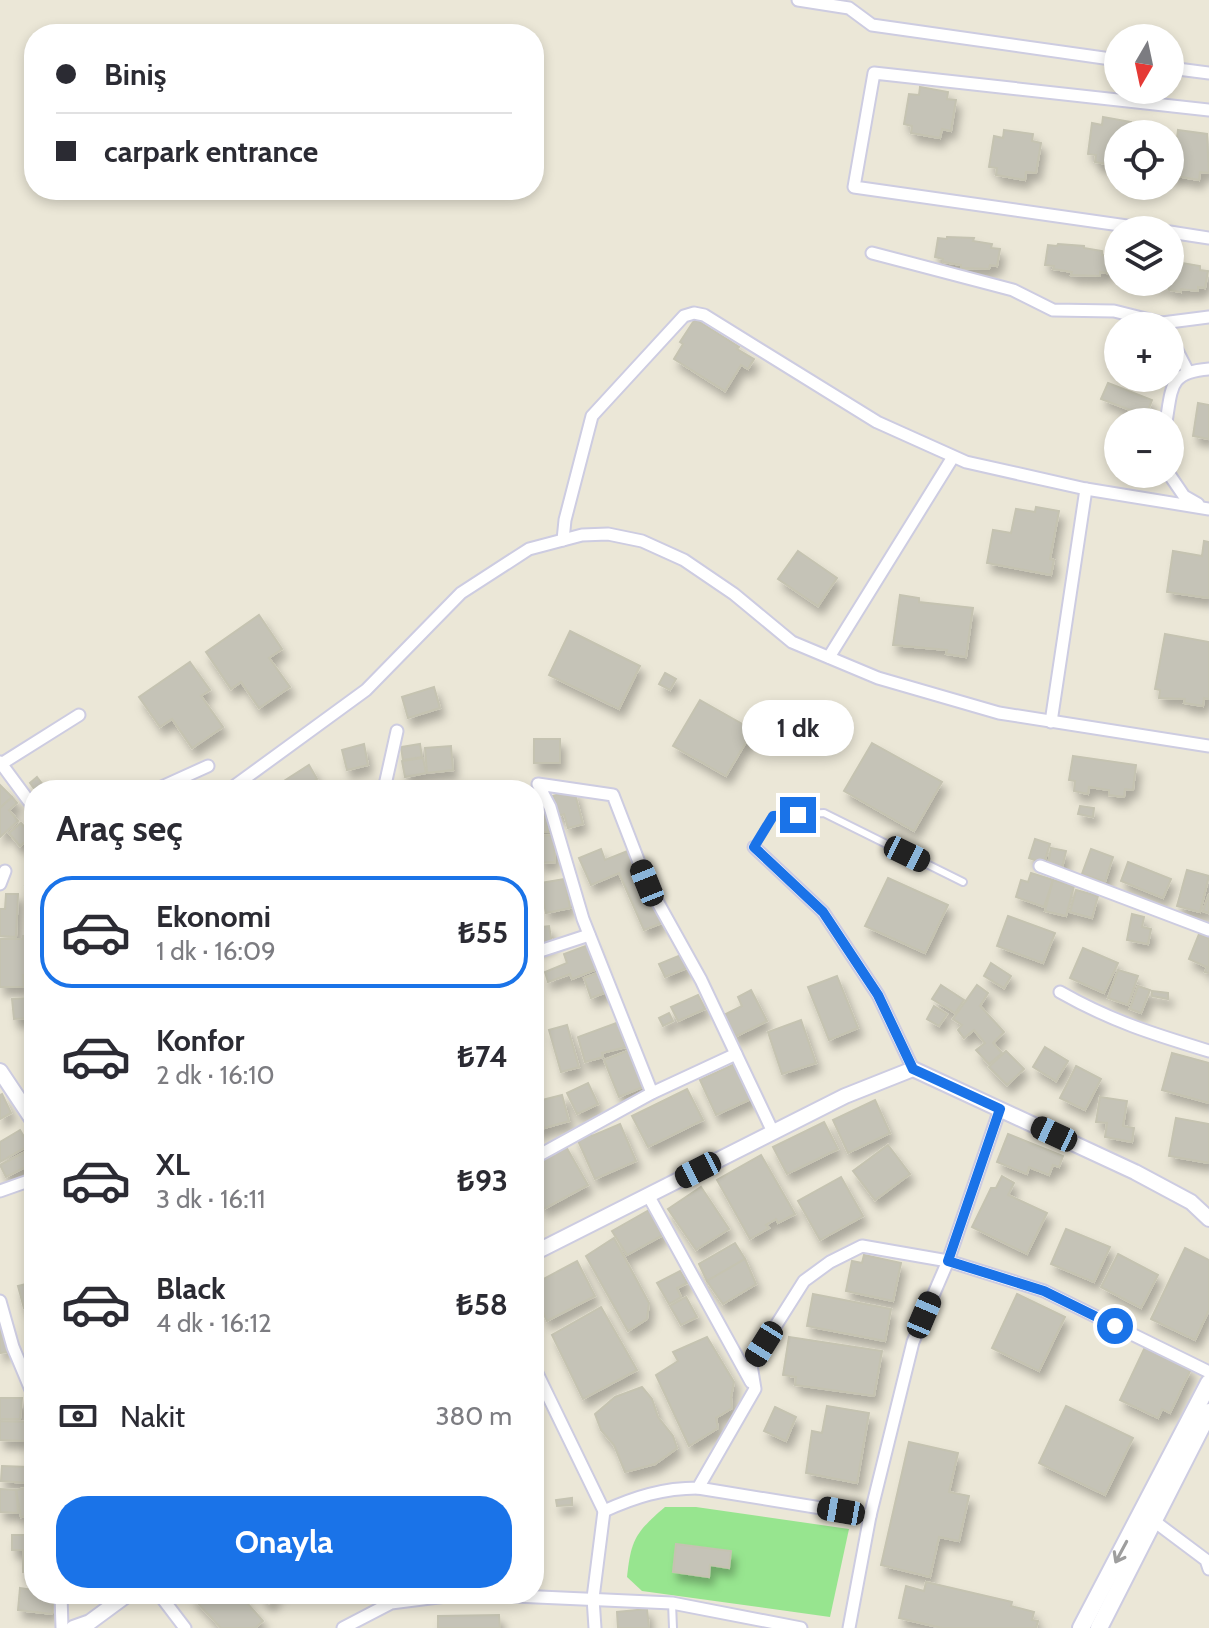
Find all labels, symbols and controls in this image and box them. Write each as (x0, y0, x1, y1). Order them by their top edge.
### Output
north arrow (1104, 24, 1184, 104)
map controls (1104, 24, 1184, 488)
text: Biniş (104, 56, 166, 93)
button: locate (1104, 120, 1184, 200)
text: carpark entrance (104, 133, 318, 170)
button: layers (1104, 216, 1184, 296)
button: + (1104, 312, 1184, 392)
button: − (1104, 408, 1184, 488)
callout: 1 dk (742, 699, 854, 755)
text: 1 dk (777, 712, 819, 744)
route end (780, 797, 816, 833)
text: Araç seç (56, 806, 183, 850)
car (880, 833, 934, 875)
car (627, 856, 667, 910)
icon: car (60, 896, 132, 968)
text: Ekonomi (156, 898, 271, 935)
text: ₺55 (458, 914, 508, 951)
text: 1 dk · 16:09 (156, 935, 276, 967)
icon: car (60, 1020, 132, 1092)
text: Konfor (156, 1022, 244, 1059)
text: ₺74 (457, 1038, 508, 1075)
text: 2 dk · 16:10 (156, 1059, 275, 1091)
car (1027, 1113, 1081, 1155)
icon: car (60, 1144, 132, 1216)
text: XL (156, 1146, 190, 1183)
car (671, 1148, 725, 1192)
text: ₺93 (457, 1162, 508, 1199)
text: 3 dk · 16:11 (156, 1183, 266, 1215)
icon: car (60, 1268, 132, 1340)
text: Black (156, 1270, 226, 1307)
text: ₺58 (456, 1286, 508, 1323)
car (904, 1288, 944, 1342)
text: 4 dk · 16:12 (156, 1307, 272, 1339)
route start (1097, 1308, 1133, 1344)
car (741, 1317, 787, 1371)
icon: cash (56, 1394, 100, 1438)
text: Nakit (120, 1398, 185, 1435)
text: 380 m (435, 1400, 512, 1432)
car (815, 1495, 867, 1527)
button: Onayla (56, 1496, 512, 1588)
one-way arrow (1113, 1539, 1129, 1563)

